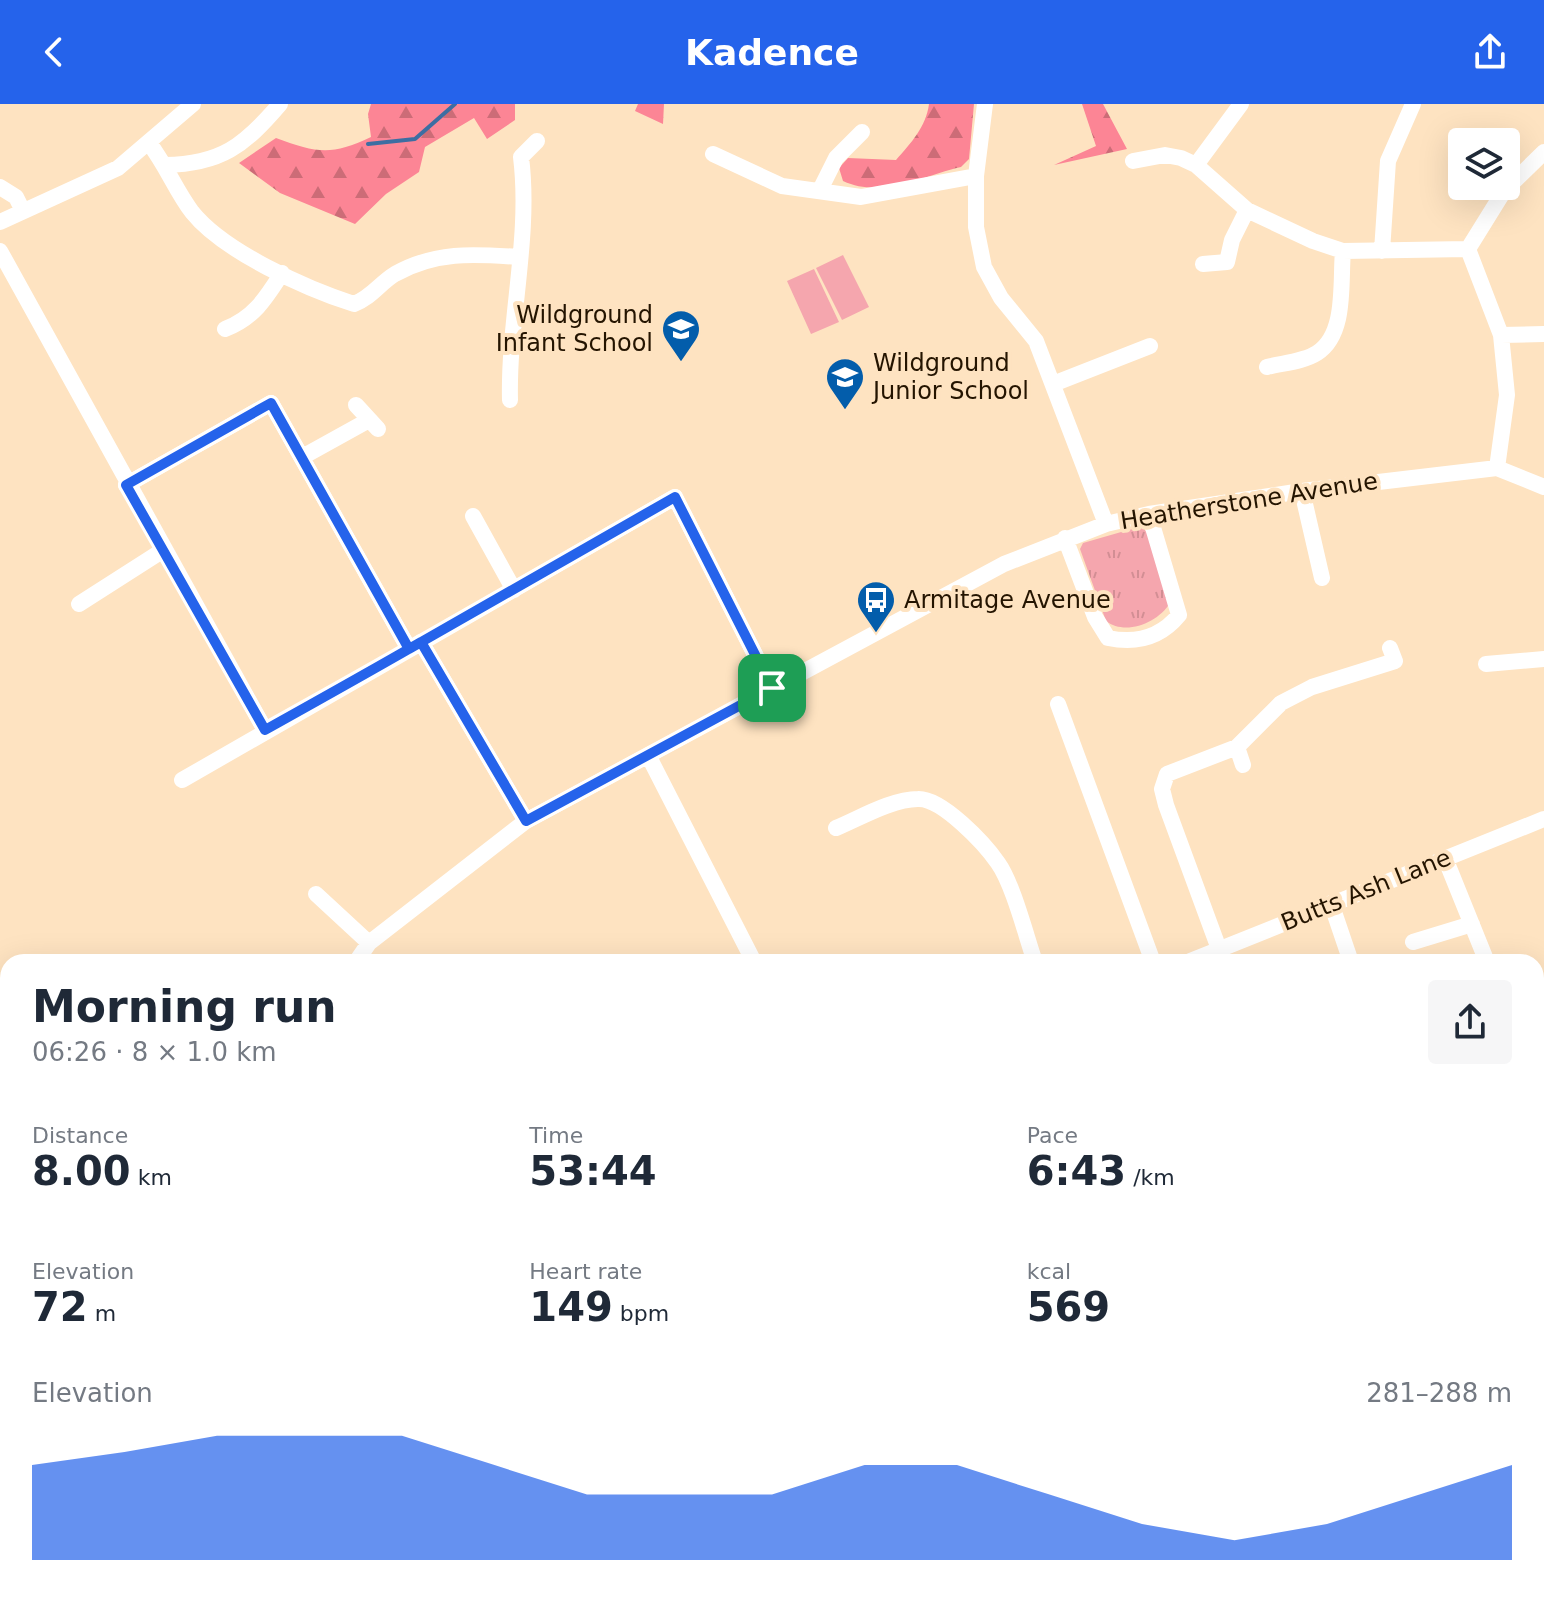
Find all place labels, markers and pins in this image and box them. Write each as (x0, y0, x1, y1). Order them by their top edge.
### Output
place label: Wildground Infant School (496, 301, 653, 357)
school or university icon: Wildground Infant School (660, 308, 702, 363)
place label: Wildground Junior School (871, 349, 1029, 405)
school or university icon: Wildground Junior School (824, 356, 866, 411)
bus stop icon: Armitage Avenue (855, 579, 897, 634)
place label: Armitage Avenue (904, 586, 1111, 614)
pin (738, 654, 806, 722)

